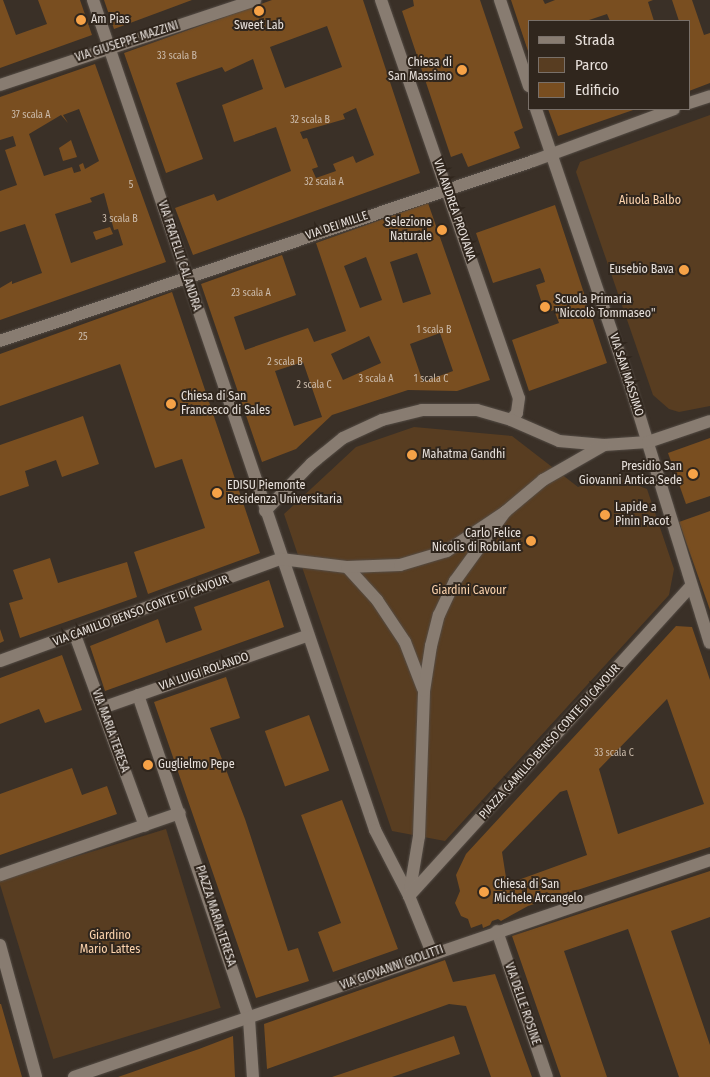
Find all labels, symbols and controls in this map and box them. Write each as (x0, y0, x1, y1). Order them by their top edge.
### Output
marker: Sweet Lab (253, 5, 265, 17)
place label: Am Pias (91, 13, 130, 27)
marker: Am Pias (75, 14, 87, 26)
street label: VIA GIUSEPPE MAZZINI (74, 19, 180, 65)
place label: Sweet Lab (234, 19, 284, 33)
legend (528, 20, 690, 110)
text: Strada (575, 31, 615, 49)
house number: 33 scala B (157, 51, 197, 63)
place label: Chiesa di San Massimo (388, 56, 452, 84)
text: Parco (575, 56, 608, 74)
marker: Chiesa di San Massimo (456, 64, 468, 76)
text: Edificio (575, 81, 620, 99)
house number: 37 scala A (11, 110, 51, 122)
house number: 32 scala B (290, 115, 330, 127)
street label: VIA ANDREA PROVANA (430, 157, 478, 263)
house number: 32 scala A (304, 177, 344, 189)
house number: 5 (129, 180, 133, 192)
park label: Aiuola Balbo (619, 194, 681, 208)
street label: VIA FRATELLI CALANDRA (154, 199, 204, 313)
street label: VIA DEI MILLE (304, 209, 370, 243)
house number: 3 scala B (102, 214, 138, 226)
place label: Selezione Naturale (385, 216, 432, 244)
marker: Selezione Naturale (436, 224, 448, 236)
place label: Eusebio Bava (609, 263, 674, 277)
marker: Eusebio Bava (678, 264, 690, 276)
house number: 23 scala A (231, 288, 271, 300)
place label: Scuola Primaria "Niccolò Tommaseo" (555, 293, 655, 321)
marker: Scuola Primaria "Niccolò Tommaseo" (539, 301, 551, 313)
house number: 1 scala B (417, 325, 451, 337)
house number: 25 (79, 332, 87, 344)
street label: VIA SAN MASSIMO (606, 332, 646, 418)
house number: 2 scala B (267, 357, 303, 369)
house number: 3 scala A (358, 374, 394, 386)
house number: 1 scala C (414, 374, 448, 386)
house number: 2 scala C (297, 380, 331, 392)
place label: Chiesa di San Francesco di Sales (181, 390, 270, 418)
marker: Chiesa di San Francesco di Sales (165, 398, 177, 410)
place label: Mahatma Gandhi (422, 448, 505, 462)
marker: Mahatma Gandhi (406, 449, 418, 461)
place label: Presidio San Giovanni Antica Sede (579, 460, 682, 488)
marker: Presidio San Giovanni Antica Sede (686, 467, 700, 481)
place label: EDISU Piemonte Residenza Universitaria (227, 479, 342, 507)
marker: EDISU Piemonte Residenza Universitaria (211, 487, 223, 499)
place label: Lapide a Pinin Pacot (615, 501, 669, 529)
marker: Lapide a Pinin Pacot (599, 509, 611, 521)
place label: Carlo Felice Nicolis di Robilant (432, 527, 521, 555)
marker: Carlo Felice Nicolis di Robilant (525, 535, 537, 547)
street label: VIA CAMILLO BENSO CONTE DI CAVOUR (51, 572, 231, 650)
park label: Giardini Cavour (432, 584, 506, 598)
street label: VIA LUIGI ROLANDO (157, 650, 251, 694)
street label: PIAZZA CAMILLO BENSO CONTE DI CAVOUR (477, 662, 623, 822)
street label: VIA MARIA TERESA (88, 687, 132, 775)
house number: 33 scala C (594, 748, 634, 760)
place label: Guglielmo Pepe (158, 758, 235, 772)
marker: Guglielmo Pepe (142, 759, 154, 771)
street label: PIAZZA MARIA TERESA (192, 864, 238, 968)
place label: Chiesa di San Michele Arcangelo (494, 878, 583, 906)
marker: Chiesa di San Michele Arcangelo (478, 886, 490, 898)
park label: Giardino Mario Lattes (80, 929, 140, 957)
street label: VIA GIOVANNI GIOLITTI (338, 943, 446, 993)
street label: VIA DELLE ROSINE (501, 961, 543, 1047)

